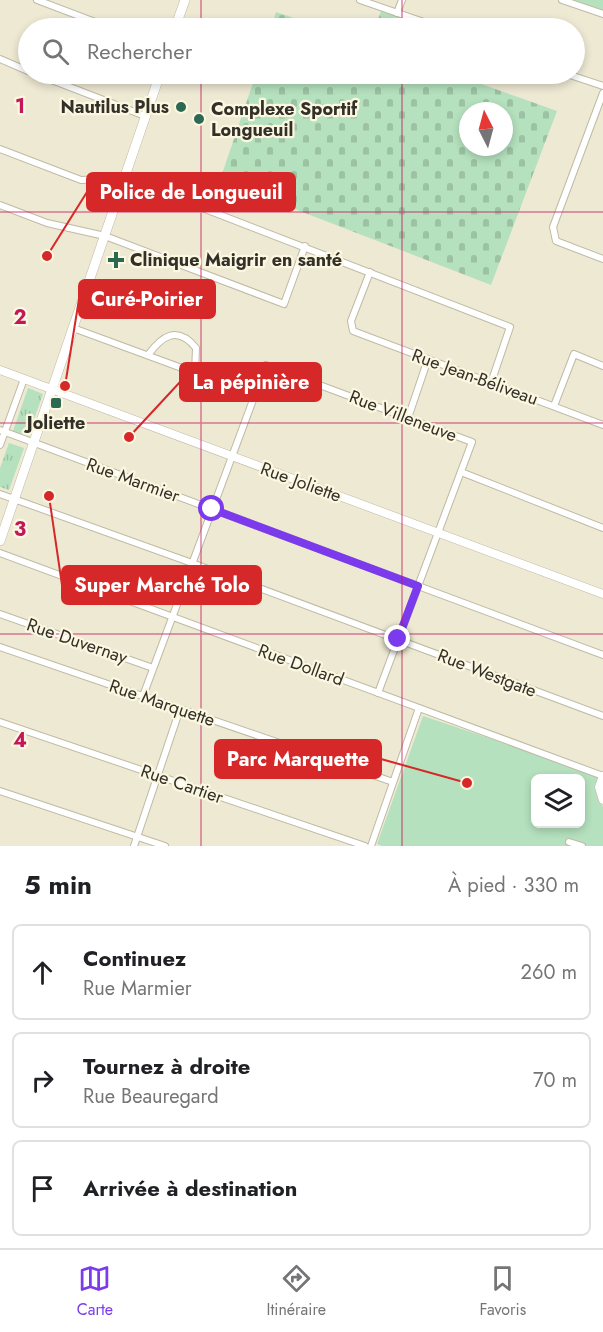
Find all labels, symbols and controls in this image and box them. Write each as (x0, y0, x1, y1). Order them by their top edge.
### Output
search box (18, 18, 585, 84)
icon: search (39, 35, 72, 68)
text: Rechercher (87, 35, 192, 67)
text: 1 (15, 92, 25, 121)
place label: Nautilus Plus (61, 94, 169, 120)
place label: Complexe Sportif Longueuil (211, 96, 358, 143)
marker: Nautilus Plus (174, 100, 188, 114)
north arrow (459, 102, 513, 156)
marker: Complexe Sportif Longueuil (192, 112, 206, 126)
callout: Police de Longueuil (87, 173, 295, 211)
text: Police de Longueuil (99, 178, 283, 207)
place label: Clinique Maigrir en santé (130, 247, 342, 273)
marker: Clinique Maigrir en santé (107, 251, 125, 269)
callout: Curé-Poirier (79, 280, 215, 318)
text: Curé-Poirier (91, 285, 204, 314)
text: 2 (13, 303, 27, 332)
street label: Rue Jean-Béliveau (408, 342, 542, 412)
callout: La pépinière (180, 363, 321, 401)
text: La pépinière (193, 368, 309, 397)
street label: Rue Villeneuve (345, 384, 461, 448)
marker: Joliette (49, 396, 63, 410)
place label: Joliette (24, 410, 85, 436)
street label: Rue Marmier (83, 451, 184, 509)
street label: Rue Joliette (257, 455, 345, 509)
route start (198, 495, 224, 521)
text: 3 (14, 515, 26, 544)
callout: Super Marché Tolo (62, 566, 261, 604)
text: Super Marché Tolo (74, 571, 250, 600)
street label: Rue Duvernay (23, 612, 131, 670)
route end (384, 625, 410, 651)
street label: Rue Dollard (254, 637, 348, 693)
street label: Rue Westgate (434, 642, 540, 704)
street label: Rue Marquette (106, 673, 218, 733)
text: 4 (13, 726, 27, 755)
callout: Parc Marquette (215, 740, 381, 778)
text: Parc Marquette (227, 745, 369, 774)
street label: Rue Cartier (137, 758, 228, 811)
map controls (531, 774, 585, 828)
button: layers (531, 774, 585, 828)
text: 5 min (24, 866, 92, 904)
text: À pied · 330 m (448, 871, 579, 900)
text: Continuez (83, 942, 186, 974)
icon: ahead (26, 956, 59, 989)
text: 260 m (521, 958, 577, 987)
text: Rue Marmier (83, 974, 192, 1003)
text: Tournez à droite (83, 1050, 250, 1082)
icon: right (26, 1064, 59, 1097)
text: 70 m (533, 1066, 577, 1095)
text: Rue Beauregard (83, 1082, 219, 1111)
icon: arrive (26, 1172, 59, 1205)
text: Arrivée à destination (83, 1172, 297, 1204)
tab: Carte (77, 1262, 113, 1321)
tab: Itinéraire (267, 1262, 326, 1321)
tab: Favoris (479, 1262, 526, 1321)

